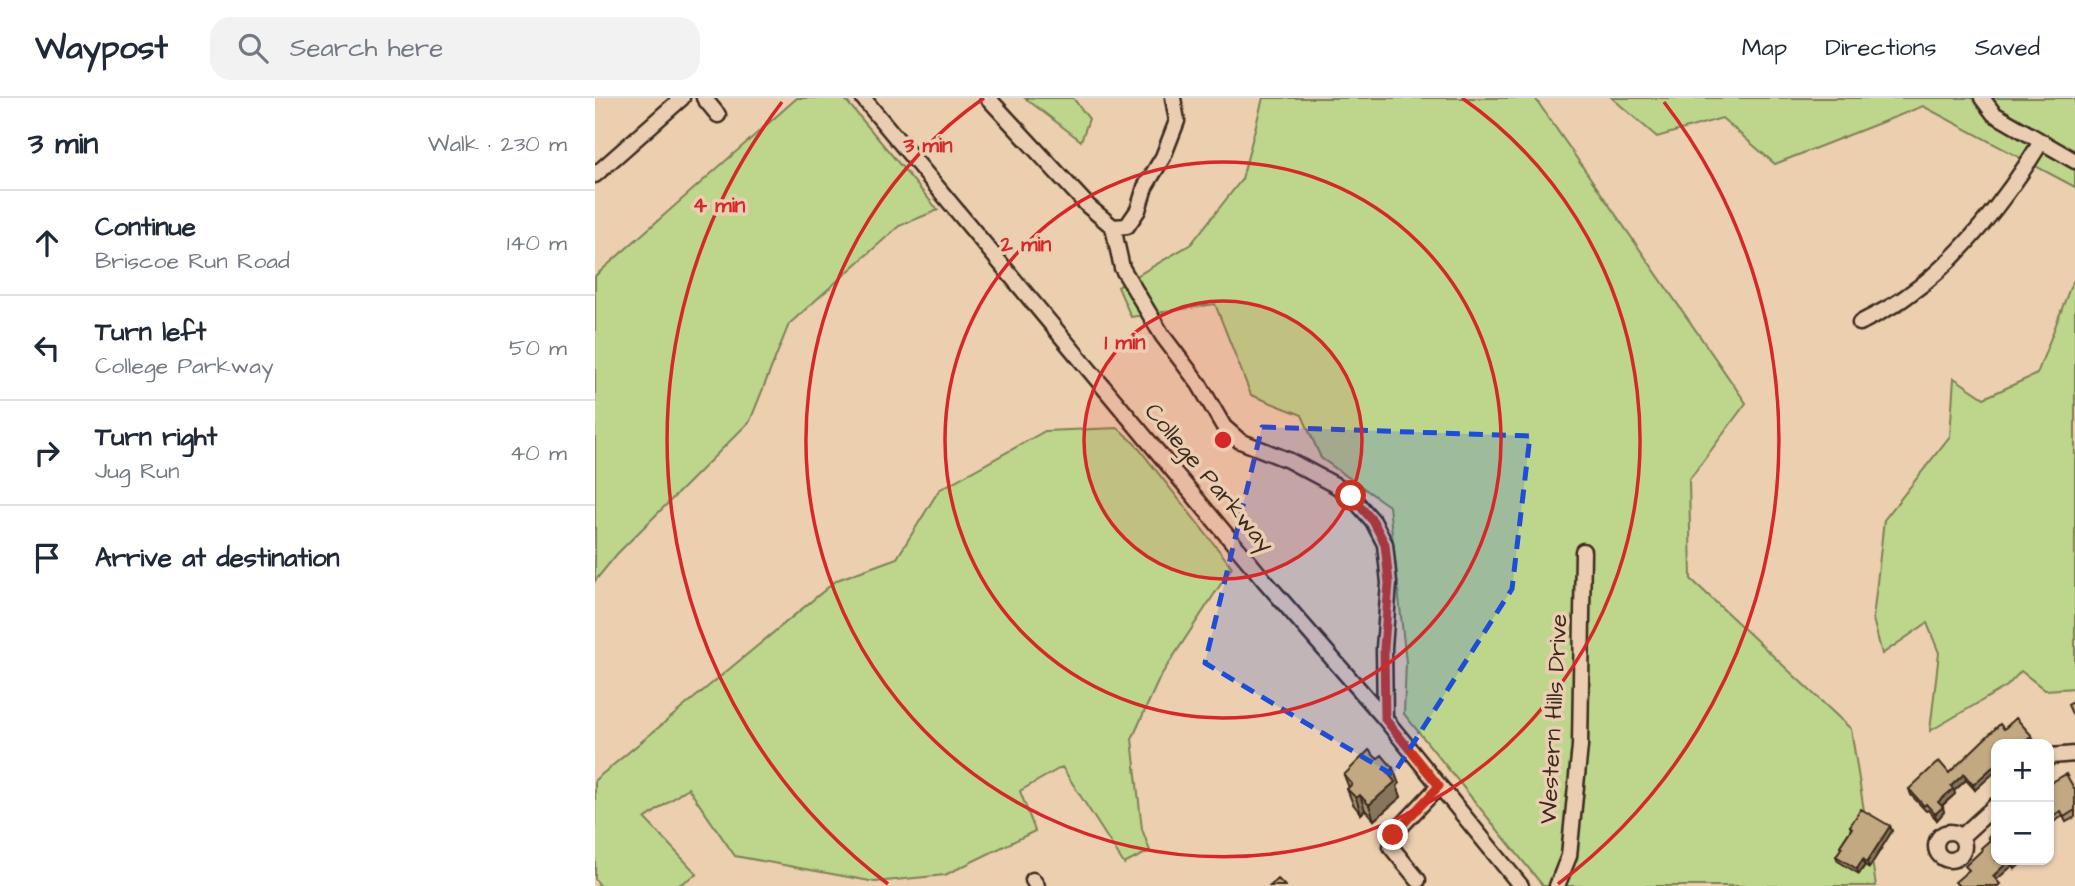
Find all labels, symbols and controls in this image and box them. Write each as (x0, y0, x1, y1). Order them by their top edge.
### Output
search box (210, 17, 700, 80)
text: Waypost (35, 25, 168, 71)
icon: search (234, 29, 272, 67)
text: Search here (290, 30, 443, 66)
text: Map (1742, 31, 1787, 65)
text: Directions (1825, 31, 1937, 65)
text: Saved (1975, 31, 2040, 65)
text: 3 min (28, 123, 98, 165)
text: Walk · 230 m (428, 128, 567, 160)
text: 3 min (902, 131, 953, 160)
text: 4 min (693, 191, 746, 220)
text: Continue (95, 209, 196, 245)
icon: ahead (28, 224, 66, 262)
text: 140 m (507, 227, 567, 259)
text: 2 min (1000, 230, 1052, 259)
text: Briscoe Run Road (95, 245, 290, 277)
text: Turn left (95, 314, 206, 350)
text: 1 min (1104, 328, 1146, 357)
icon: left (28, 329, 66, 367)
text: 50 m (509, 332, 567, 364)
text: College Parkway (95, 350, 274, 382)
street label: College Parkway (1135, 396, 1282, 561)
text: Turn right (95, 419, 217, 455)
centre of rings (1211, 428, 1235, 452)
icon: right (28, 434, 66, 472)
text: 40 m (510, 437, 567, 469)
text: Jug Run (95, 455, 180, 487)
route start (1335, 480, 1366, 511)
icon: arrive (28, 539, 66, 577)
text: Arrive at destination (95, 540, 340, 576)
street label: Western Hills Drive (1532, 613, 1576, 825)
map controls (1991, 739, 2054, 865)
button: + (1991, 739, 2054, 802)
button: − (1991, 802, 2054, 865)
route end (1377, 819, 1408, 850)

